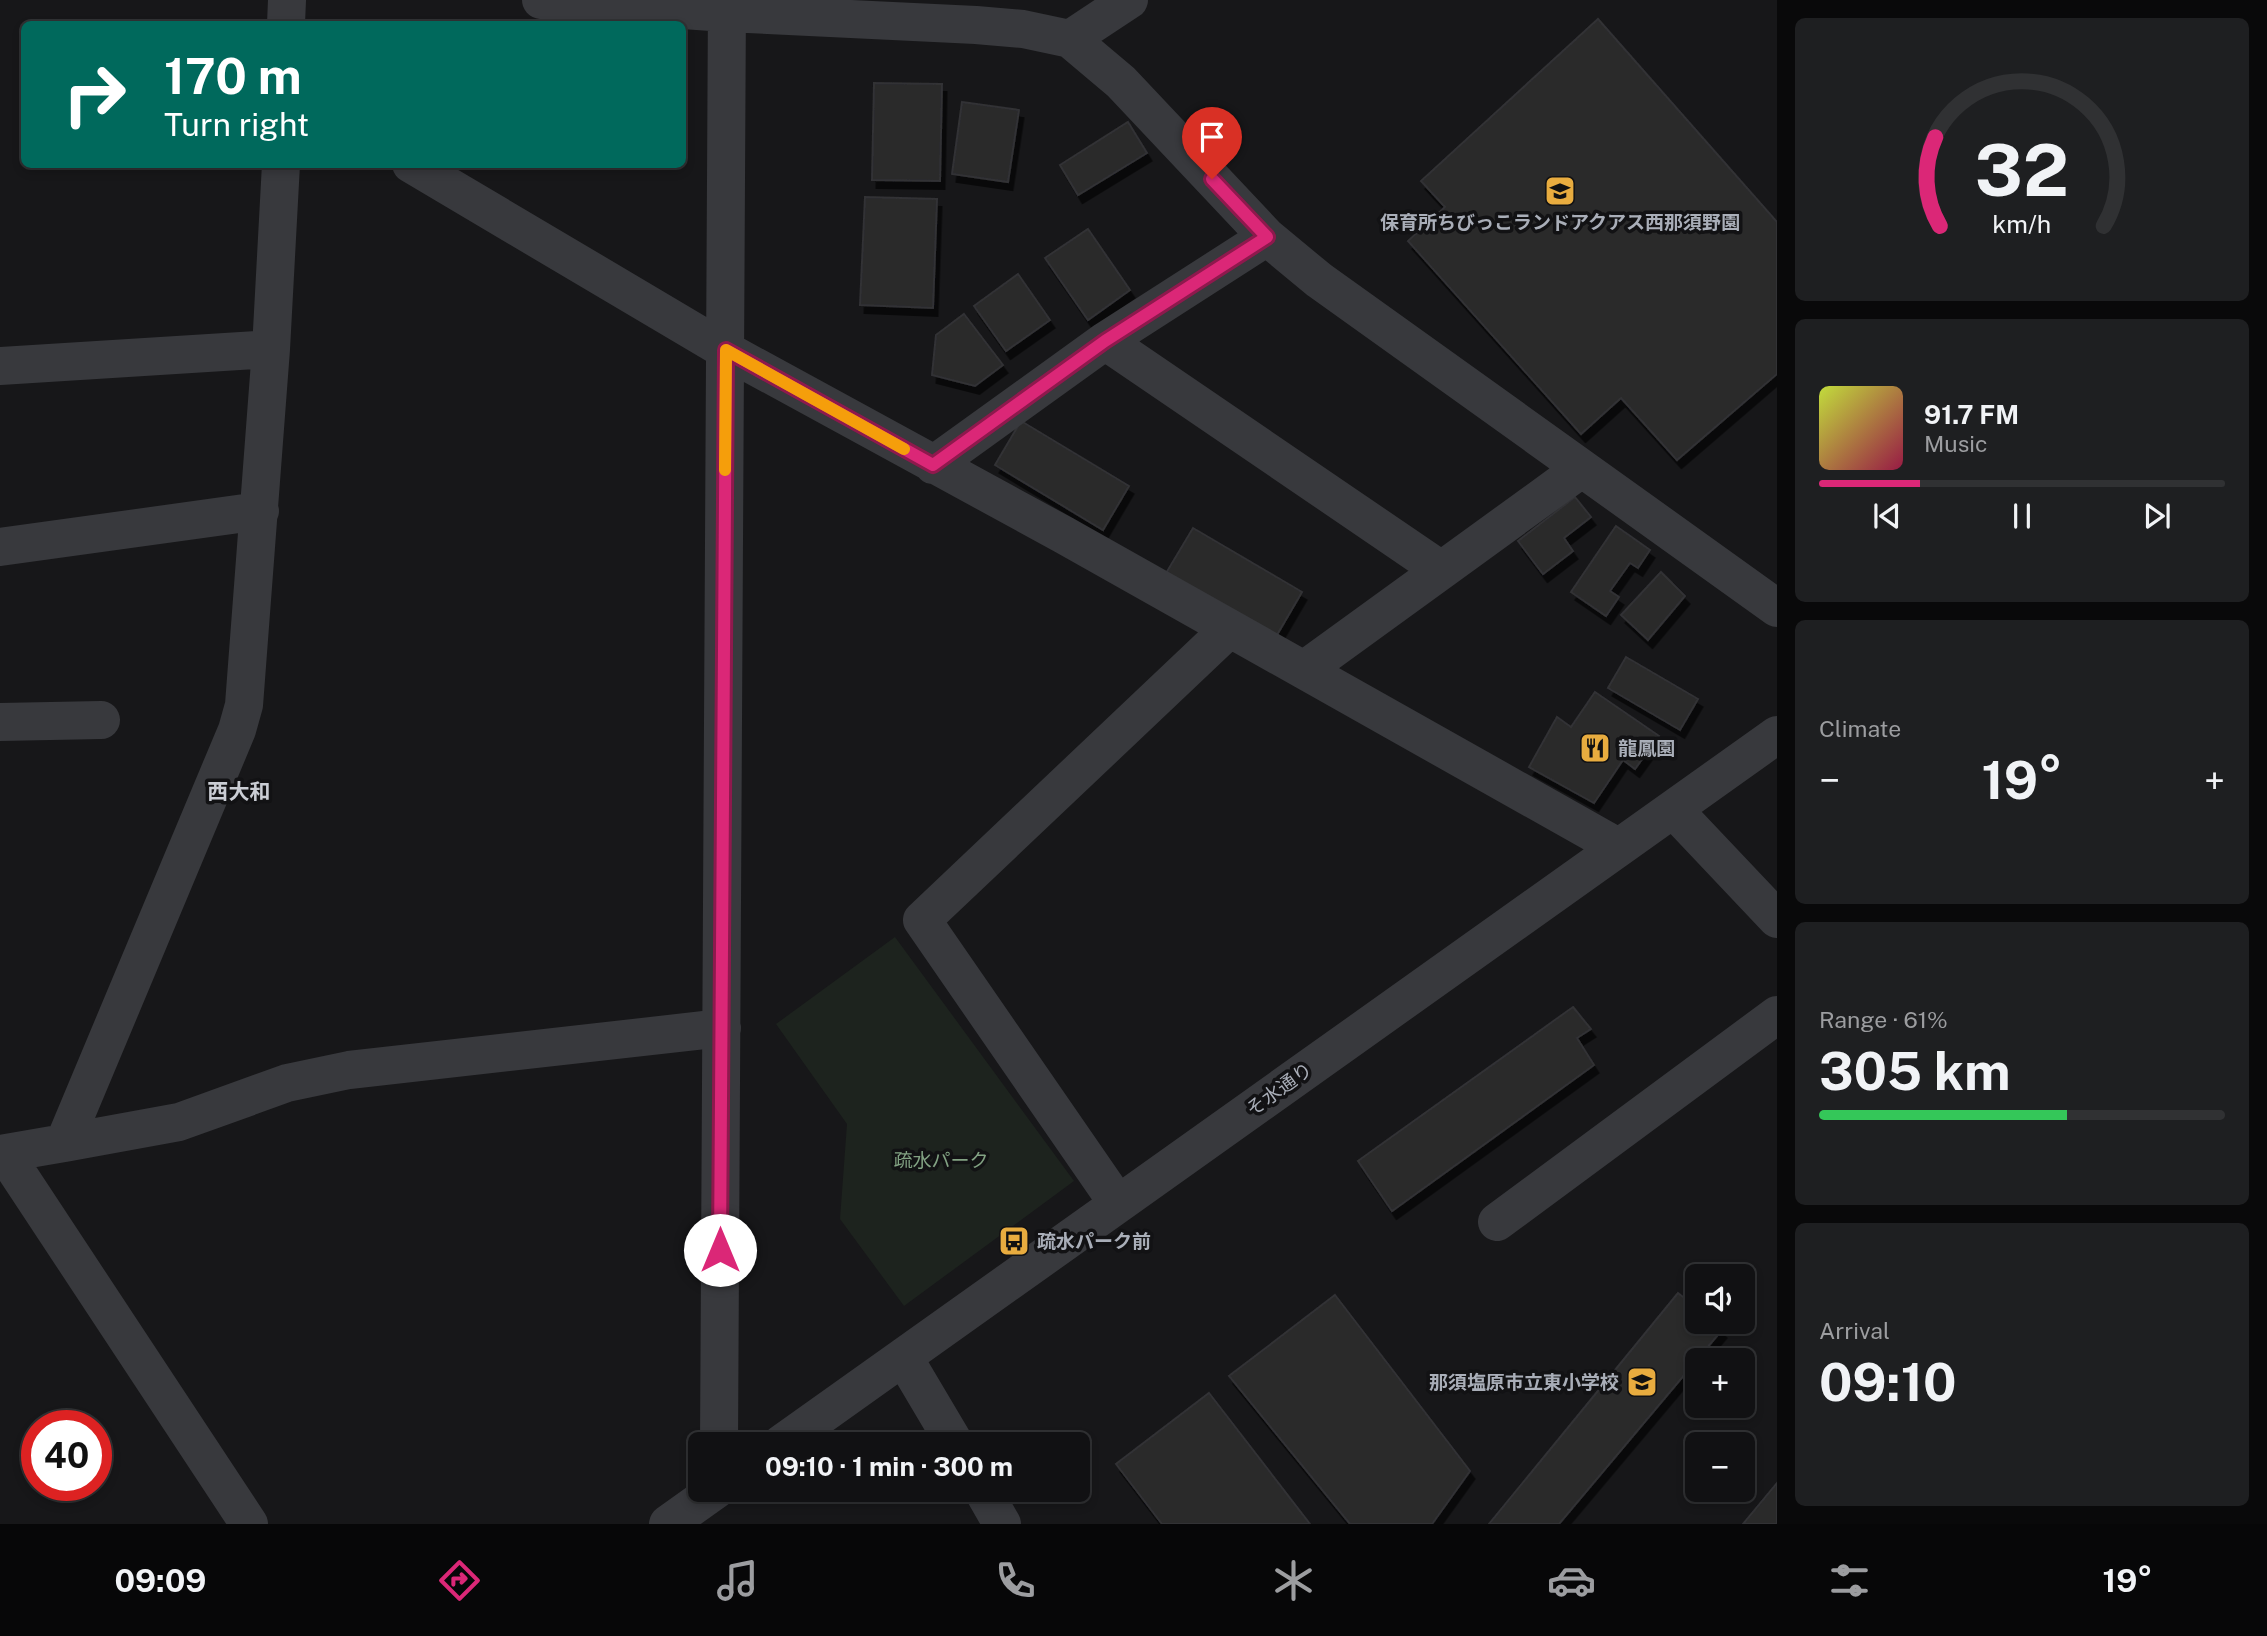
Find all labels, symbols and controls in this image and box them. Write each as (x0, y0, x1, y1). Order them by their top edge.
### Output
text: 170 m (164, 47, 302, 105)
icon: right (49, 49, 140, 140)
text: Turn right (164, 106, 309, 143)
pin (1182, 107, 1242, 179)
icon: arrive (1193, 118, 1231, 156)
text: 32 (1975, 127, 2069, 212)
school or university icon: 保育所ちびっこランドアクアス西那須野園 (1543, 174, 1577, 208)
text: km/h (1993, 208, 2051, 238)
place label: 保育所ちびっこランドアクアス西那須野園 (1380, 211, 1740, 233)
text: 91.7 FM (1924, 399, 2019, 430)
text: Music (1924, 430, 1988, 457)
icon: previous (1868, 497, 1906, 535)
icon: pause (2003, 497, 2041, 535)
icon: next (2138, 497, 2176, 535)
text: Climate (1819, 715, 1901, 742)
restaurant icon: 龍鳳園 (1578, 731, 1612, 765)
place label: 龍鳳園 (1618, 737, 1675, 759)
text: 19° (1981, 750, 2063, 811)
text: − (1819, 758, 1840, 803)
text: + (2204, 758, 2225, 803)
district label: 西大和 (208, 779, 271, 804)
text: Range · 61% (1819, 1006, 1948, 1033)
text: 305 km (1819, 1041, 2010, 1102)
street label: そ水通り (1242, 1058, 1316, 1120)
park label: 疏水パーク (893, 1149, 989, 1171)
position arrow (683, 1213, 757, 1287)
bus stop icon: 疏水パーク前 (997, 1224, 1031, 1258)
place label: 疏水パーク前 (1037, 1230, 1151, 1252)
map controls (1685, 1264, 1755, 1502)
button: sound (1685, 1264, 1755, 1334)
text: Arrival (1819, 1317, 1890, 1344)
button: + (1685, 1348, 1755, 1418)
text: 09:10 (1819, 1352, 1956, 1413)
school or university icon: 那須塩原市立東小学校 (1625, 1365, 1659, 1399)
place label: 那須塩原市立東小学校 (1429, 1371, 1619, 1393)
speed limit sign: 40 (21, 1410, 112, 1501)
button: − (1685, 1432, 1755, 1502)
text: 09:10 · 1 min · 300 m (765, 1451, 1013, 1482)
icon: directions (435, 1556, 484, 1605)
icon: music (713, 1556, 762, 1605)
icon: phone (991, 1556, 1040, 1605)
icon: climate (1269, 1556, 1318, 1605)
icon: car (1547, 1556, 1596, 1605)
icon: filters (1825, 1556, 1874, 1605)
text: 09:09 (114, 1562, 206, 1599)
text: 19° (2103, 1562, 2152, 1599)

